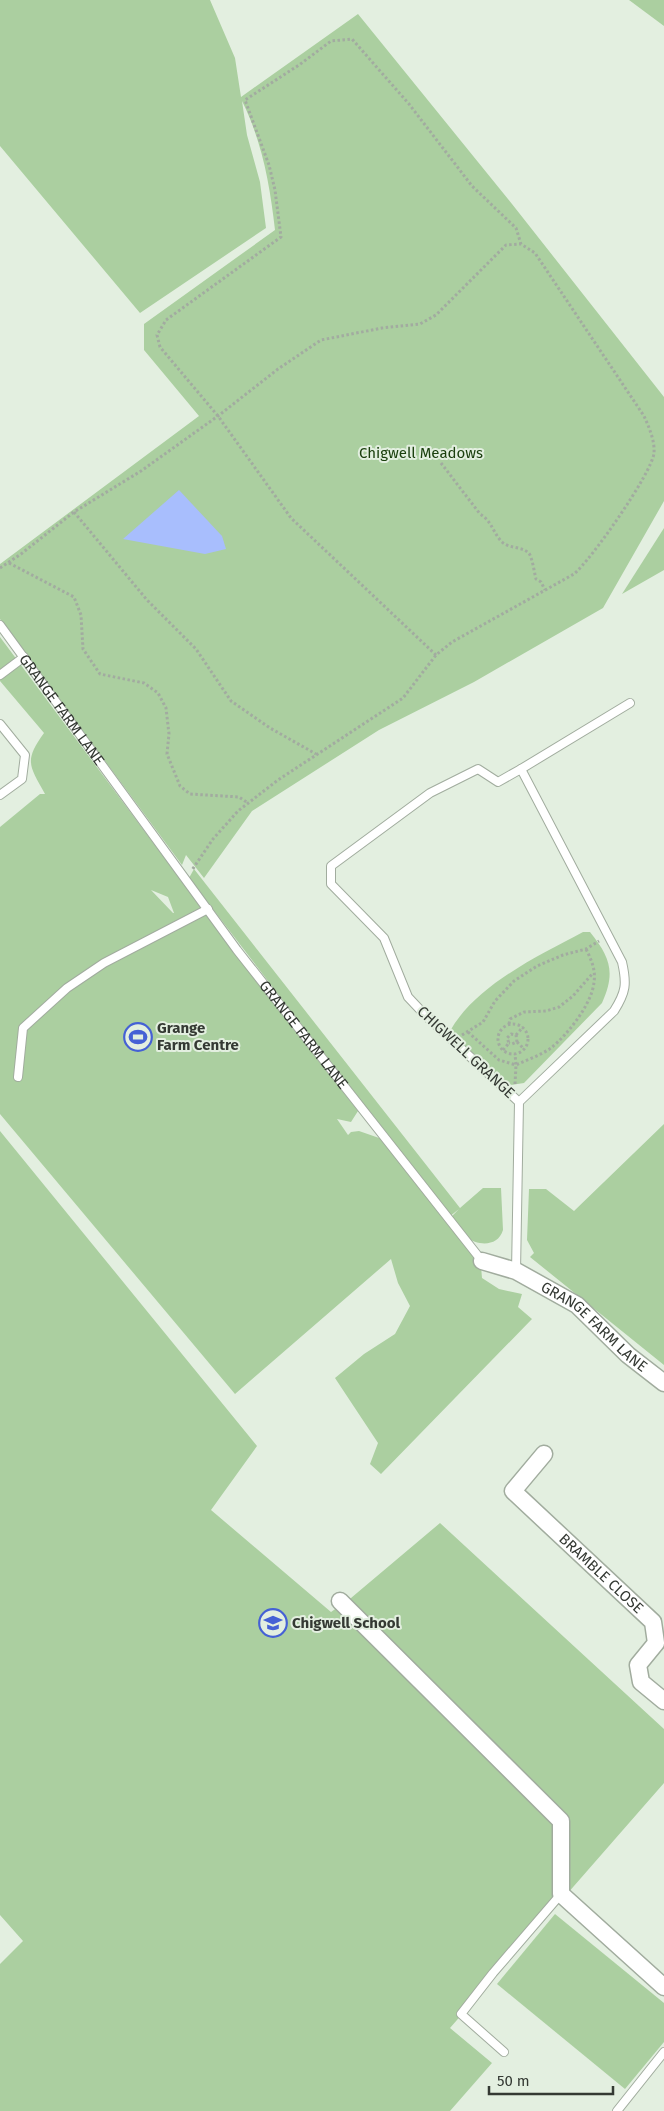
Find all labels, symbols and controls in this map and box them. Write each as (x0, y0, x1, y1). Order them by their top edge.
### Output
park label: Chigwell Meadows (359, 444, 483, 462)
street label: GRANGE FARM LANE (15, 651, 108, 769)
street label: GRANGE FARM LANE (255, 977, 352, 1093)
street label: CHIGWELL GRANGE (414, 1002, 518, 1102)
place label: Grange Farm Centre (157, 1019, 239, 1054)
sports icon: Grange Farm Centre (123, 1022, 153, 1052)
street label: GRANGE FARM LANE (538, 1278, 651, 1376)
street label: BRAMBLE CLOSE (555, 1530, 647, 1617)
school or university icon: Chigwell School (258, 1608, 288, 1638)
place label: Chigwell School (292, 1614, 401, 1632)
scale bar (489, 2064, 613, 2096)
text: 50 m (497, 2072, 530, 2090)

